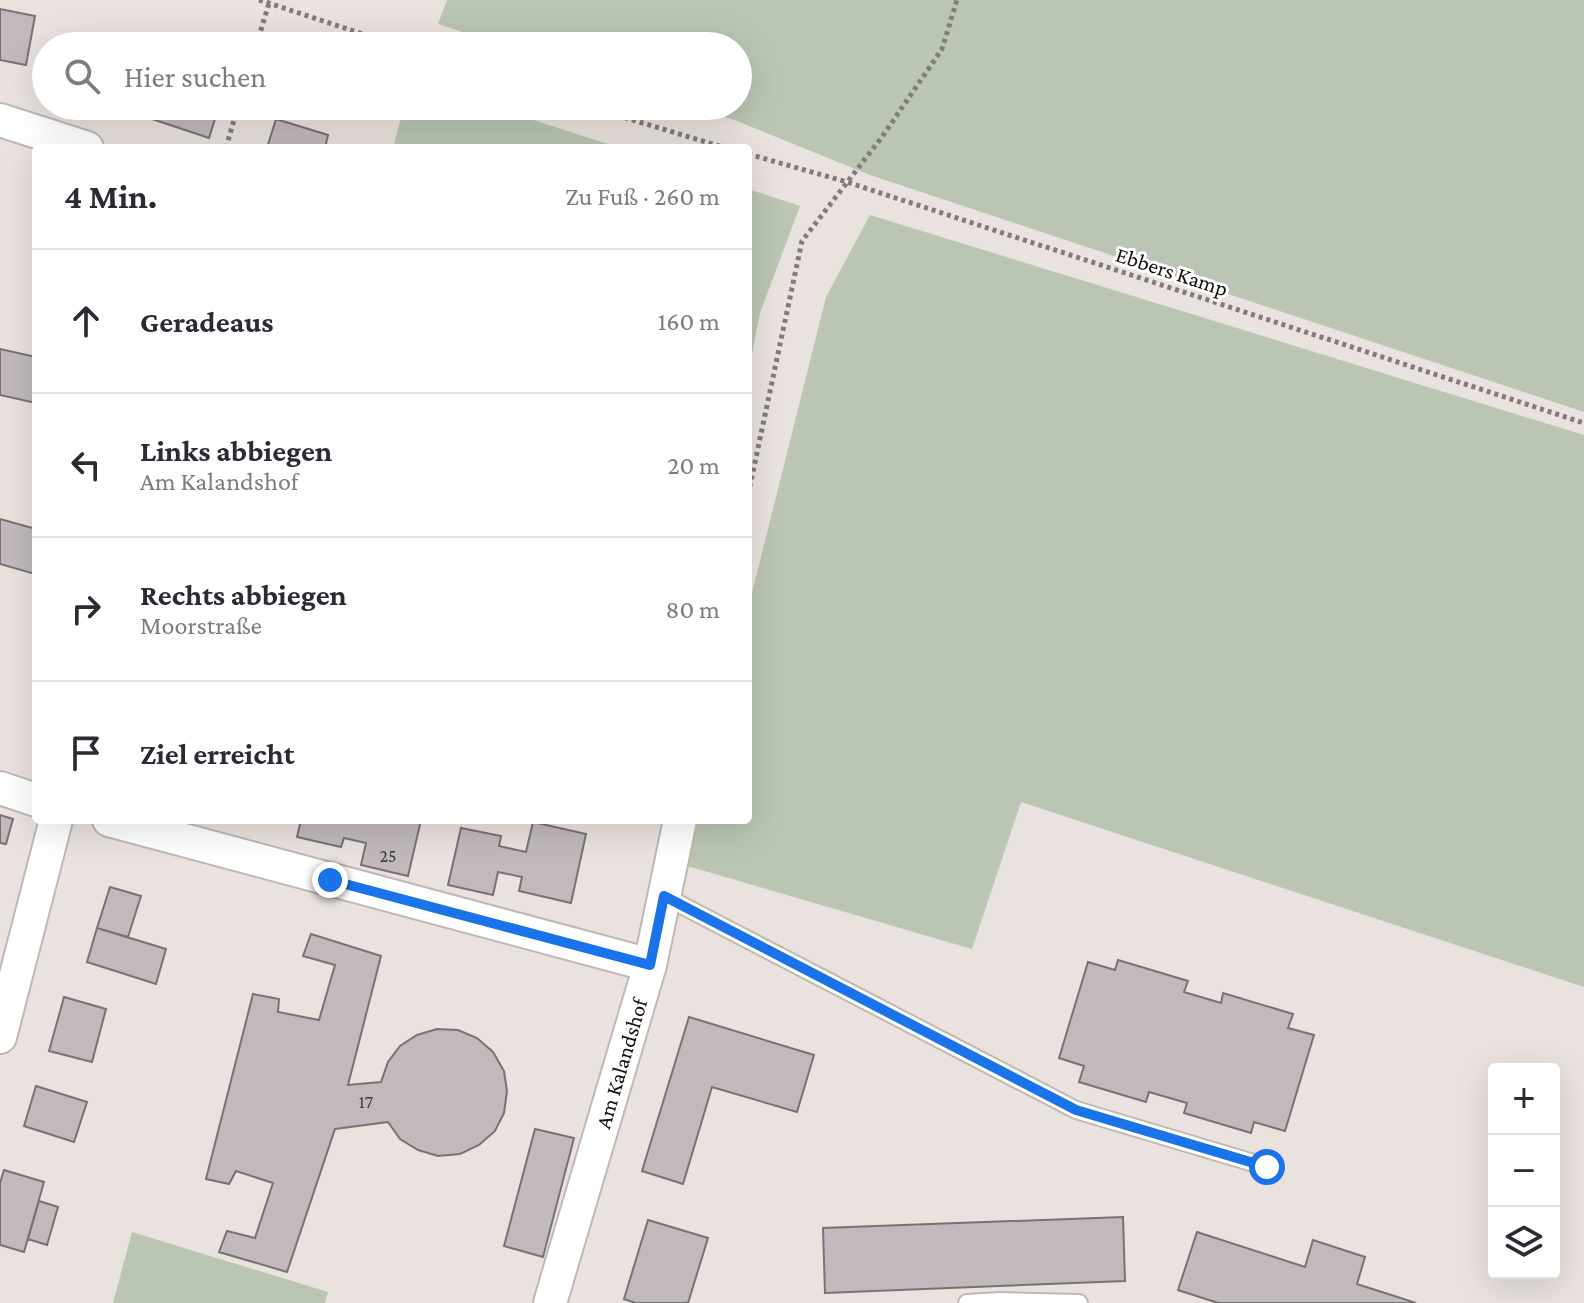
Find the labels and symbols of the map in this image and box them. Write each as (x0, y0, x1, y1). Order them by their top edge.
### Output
street label: Ebbers Kamp (1113, 242, 1231, 301)
house number: 25 (379, 846, 397, 866)
route end (312, 862, 348, 898)
street label: Am Kalandshof (590, 994, 653, 1131)
house number: 17 (359, 1092, 373, 1112)
route start (1249, 1149, 1285, 1185)

